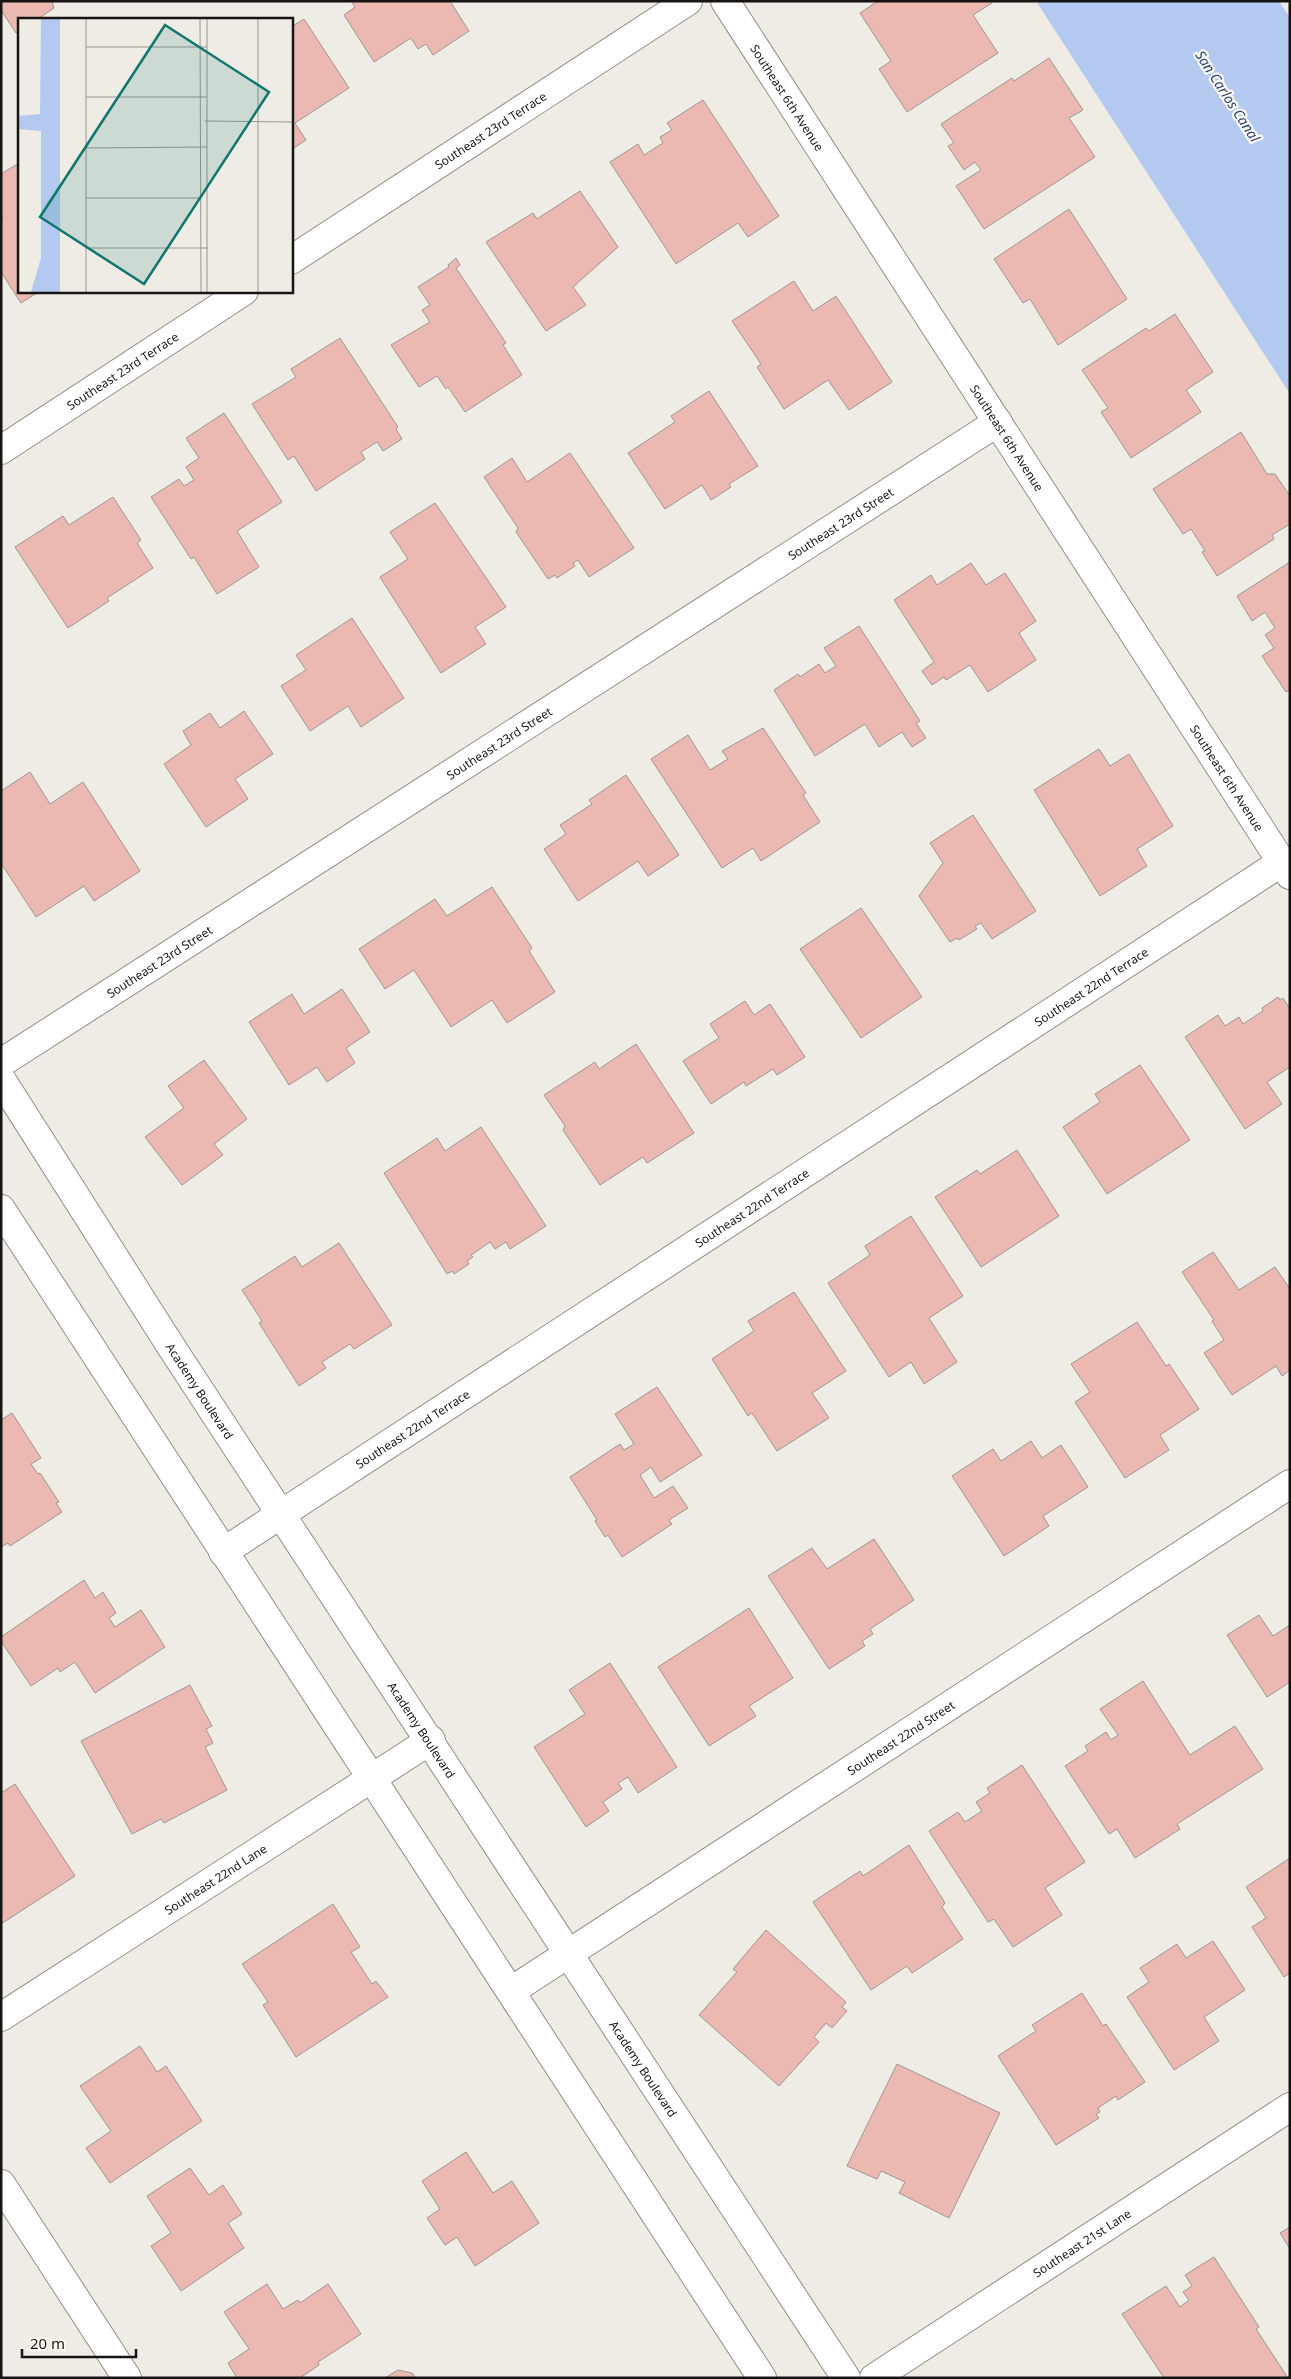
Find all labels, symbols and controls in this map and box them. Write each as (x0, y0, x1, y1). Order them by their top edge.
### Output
inset map (18, 18, 292, 292)
street label: Southeast 6th Avenue (747, 41, 828, 154)
water label: San Carlos Canal (1191, 47, 1265, 146)
street label: Southeast 23rd Terrace (431, 87, 550, 173)
street label: Southeast 23rd Terrace (63, 328, 182, 413)
street label: Southeast 6th Avenue (967, 381, 1048, 494)
street label: Southeast 23rd Street (784, 483, 897, 564)
street label: Southeast 23rd Street (443, 702, 556, 783)
street label: Southeast 6th Avenue (1186, 721, 1268, 835)
street label: Southeast 23rd Street (103, 921, 216, 1002)
street label: Southeast 22nd Terrace (1031, 943, 1152, 1030)
street label: Southeast 22nd Terrace (691, 1164, 812, 1251)
street label: Academy Boulevard (162, 1339, 238, 1442)
street label: Southeast 22nd Terrace (352, 1385, 473, 1472)
street label: Academy Boulevard (384, 1678, 460, 1781)
street label: Southeast 22nd Street (844, 1696, 958, 1779)
street label: Southeast 22nd Lane (161, 1839, 270, 1918)
street label: Academy Boulevard (606, 2017, 681, 2120)
street label: Southeast 21st Lane (1029, 2204, 1134, 2281)
scale bar (22, 2326, 136, 2358)
text: 20 m (30, 2333, 65, 2353)

